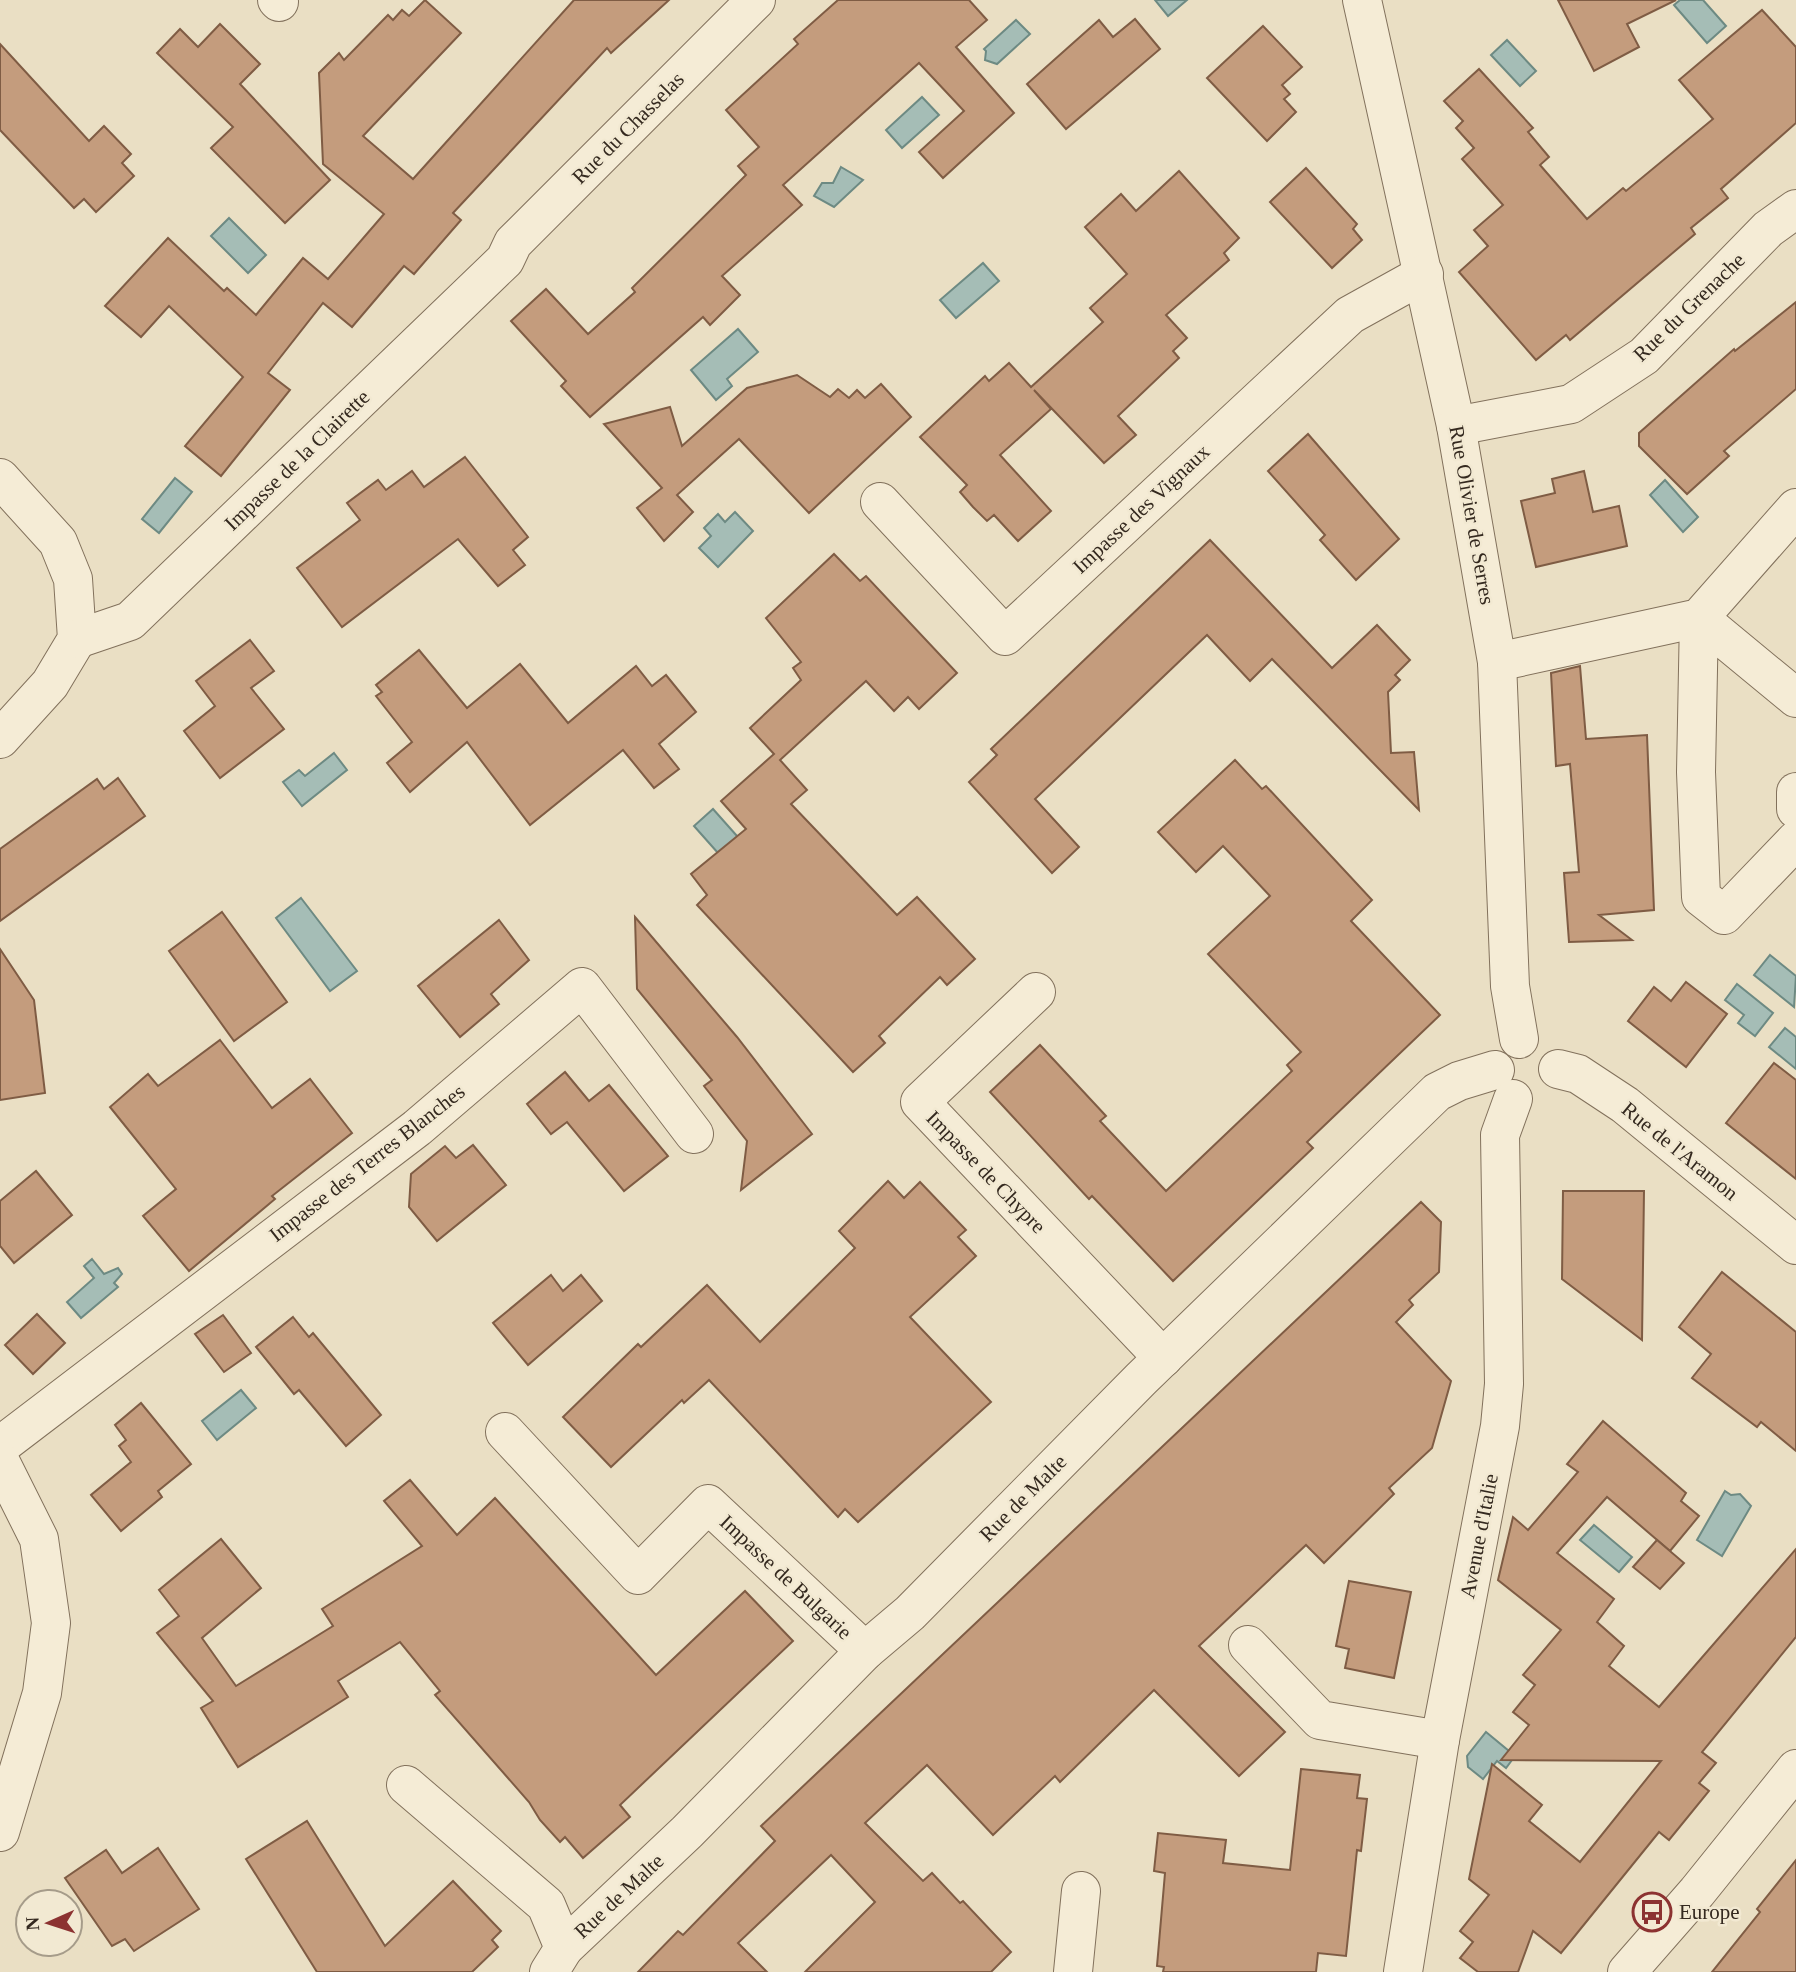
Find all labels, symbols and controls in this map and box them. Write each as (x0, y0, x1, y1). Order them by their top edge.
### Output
street label: Rue du Chasselas (567, 67, 689, 189)
street label: Rue du Grenache (1628, 248, 1750, 366)
street label: Impasse de la Clairette (220, 385, 374, 535)
street label: Rue Olivier de Serres (1444, 424, 1500, 606)
street label: Impasse des Vignaux (1068, 439, 1215, 578)
street label: Impasse des Terres Blanches (265, 1079, 469, 1247)
street label: Rue de l'Aramon (1617, 1097, 1743, 1206)
street label: Impasse de Chypre (921, 1106, 1051, 1238)
street label: Rue de Malte (975, 1450, 1071, 1546)
street label: Avenue d'Italie (1455, 1472, 1503, 1600)
street label: Impasse de Bulgarie (715, 1510, 857, 1644)
street label: Rue de Malte (569, 1849, 669, 1943)
north arrow (14, 1888, 84, 1958)
bus stop icon: Europe (1631, 1891, 1673, 1933)
place label: Europe (1679, 1900, 1740, 1924)
text: N (22, 1916, 43, 1931)

